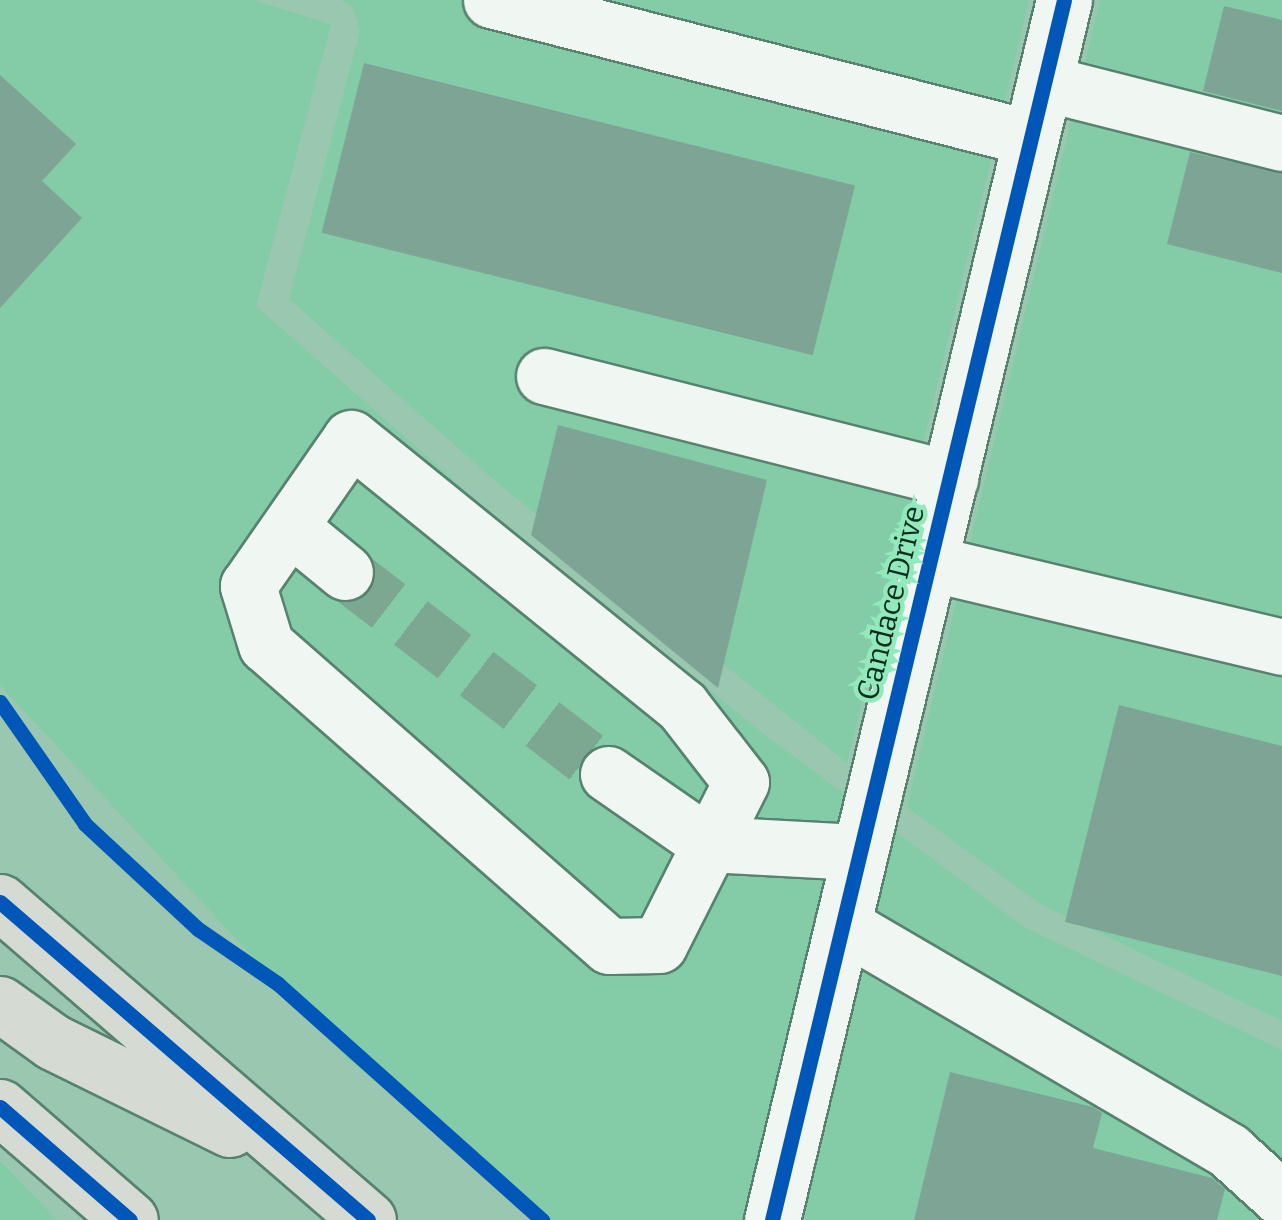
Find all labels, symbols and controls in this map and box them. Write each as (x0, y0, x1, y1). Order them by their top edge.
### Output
street label: Candace Drive (849, 502, 933, 704)

